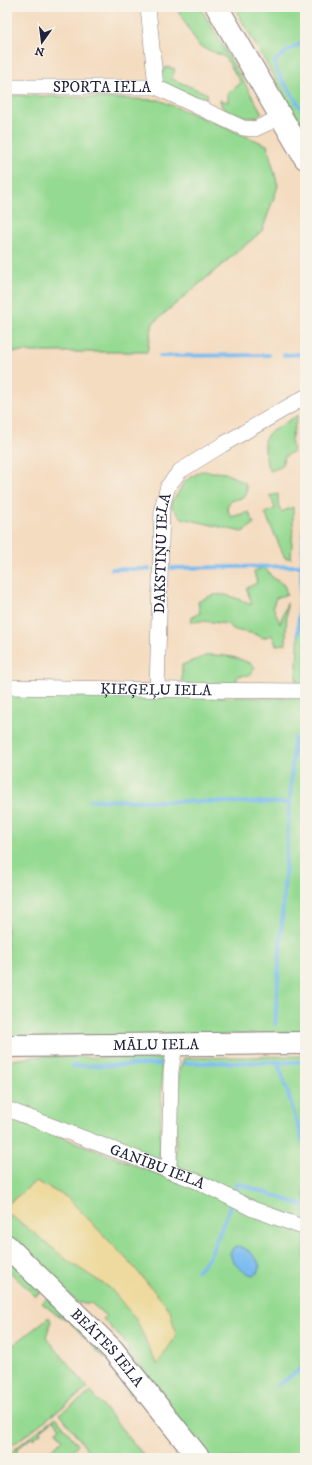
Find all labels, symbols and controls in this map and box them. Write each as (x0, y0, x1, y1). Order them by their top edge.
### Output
north arrow (22, 22, 62, 62)
text: N (34, 43, 46, 59)
street label: SPORTA IELA (53, 78, 152, 97)
street label: DAKSTIŅU IELA (150, 490, 176, 614)
street label: ĶIEĢEĻU IELA (100, 680, 212, 700)
street label: MĀLU IELA (113, 1035, 200, 1055)
street label: GANĪBU IELA (107, 1140, 209, 1194)
street label: BEĀTES IELA (66, 1305, 148, 1391)

